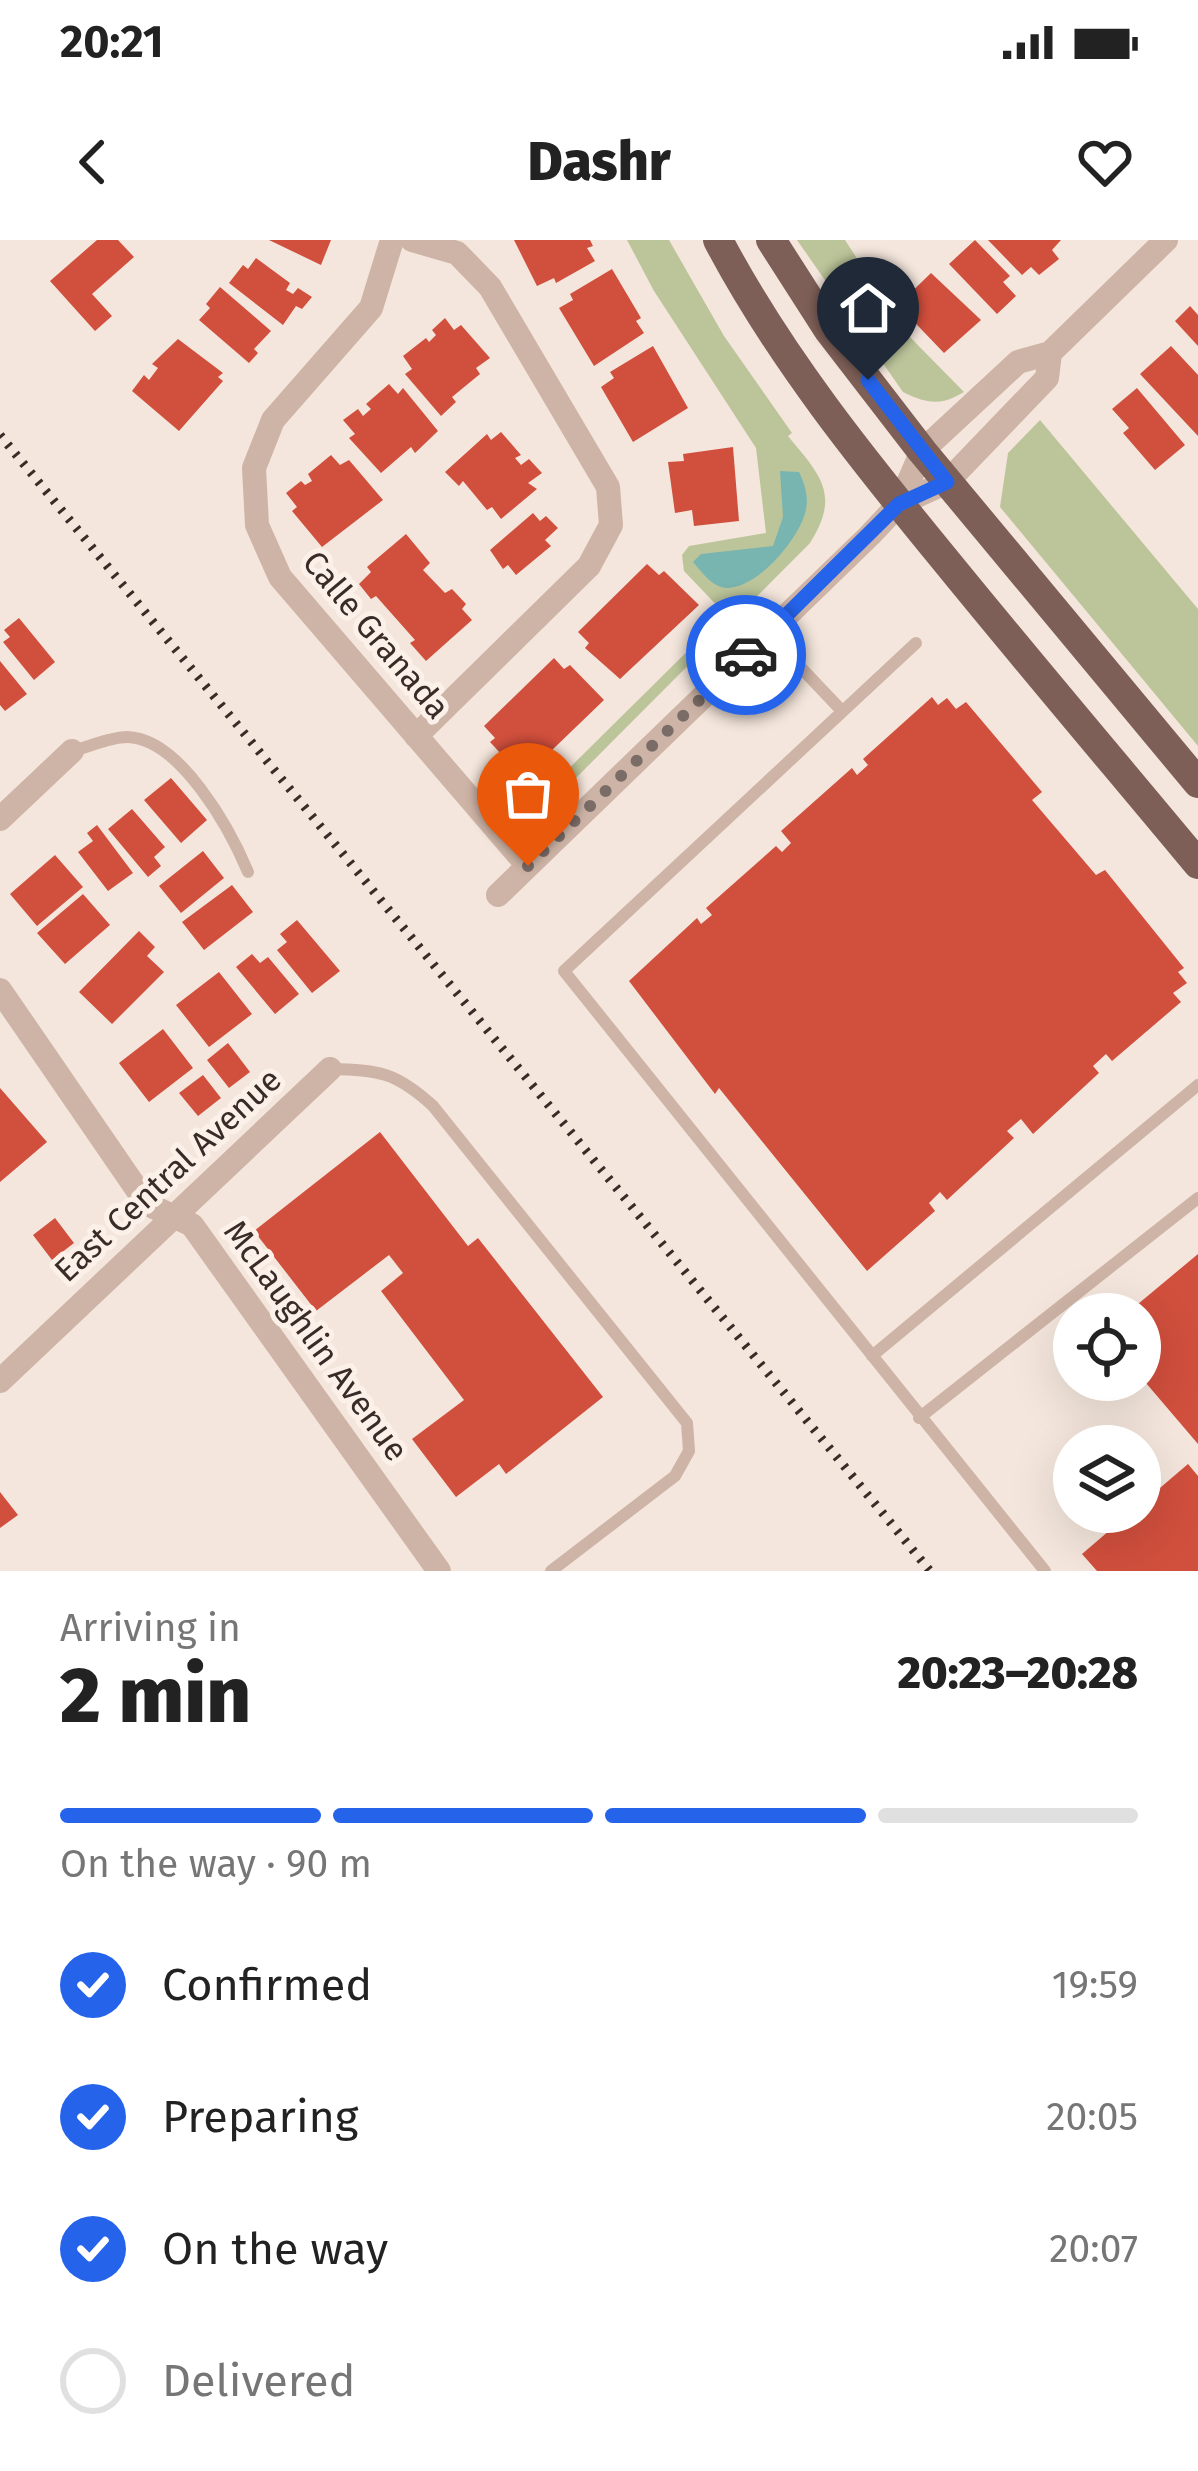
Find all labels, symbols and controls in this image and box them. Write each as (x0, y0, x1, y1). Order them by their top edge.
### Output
text: 20:21 (60, 15, 164, 69)
icon: back (60, 129, 126, 195)
icon: heart (1072, 129, 1138, 195)
text: Dashr (527, 130, 671, 194)
pin (817, 257, 919, 380)
icon: home (835, 275, 901, 341)
street label: Calle Granada (294, 543, 458, 727)
courier (686, 595, 806, 715)
icon: car (713, 622, 779, 688)
pin (477, 743, 579, 866)
icon: bag (495, 761, 561, 827)
street label: East Central Avenue (46, 1060, 290, 1290)
street label: McLaughlin Avenue (215, 1213, 417, 1469)
map controls (1053, 1293, 1161, 1533)
button: locate (1053, 1293, 1161, 1401)
button: layers (1053, 1425, 1161, 1533)
text: Arriving in (60, 1605, 241, 1651)
text: 20:23–20:28 (897, 1646, 1138, 1700)
text: 2 min (60, 1649, 251, 1743)
text: On the way · 90 m (60, 1841, 372, 1887)
icon: check (60, 1952, 126, 2018)
text: Confirmed (162, 1958, 372, 2012)
text: 19:59 (1052, 1962, 1138, 2008)
icon: check (60, 2084, 126, 2150)
text: Preparing (162, 2090, 358, 2144)
text: 20:05 (1046, 2094, 1138, 2140)
icon: check (60, 2216, 126, 2282)
text: On the way (162, 2222, 388, 2276)
text: 20:07 (1049, 2226, 1138, 2272)
text: Delivered (162, 2354, 355, 2408)

